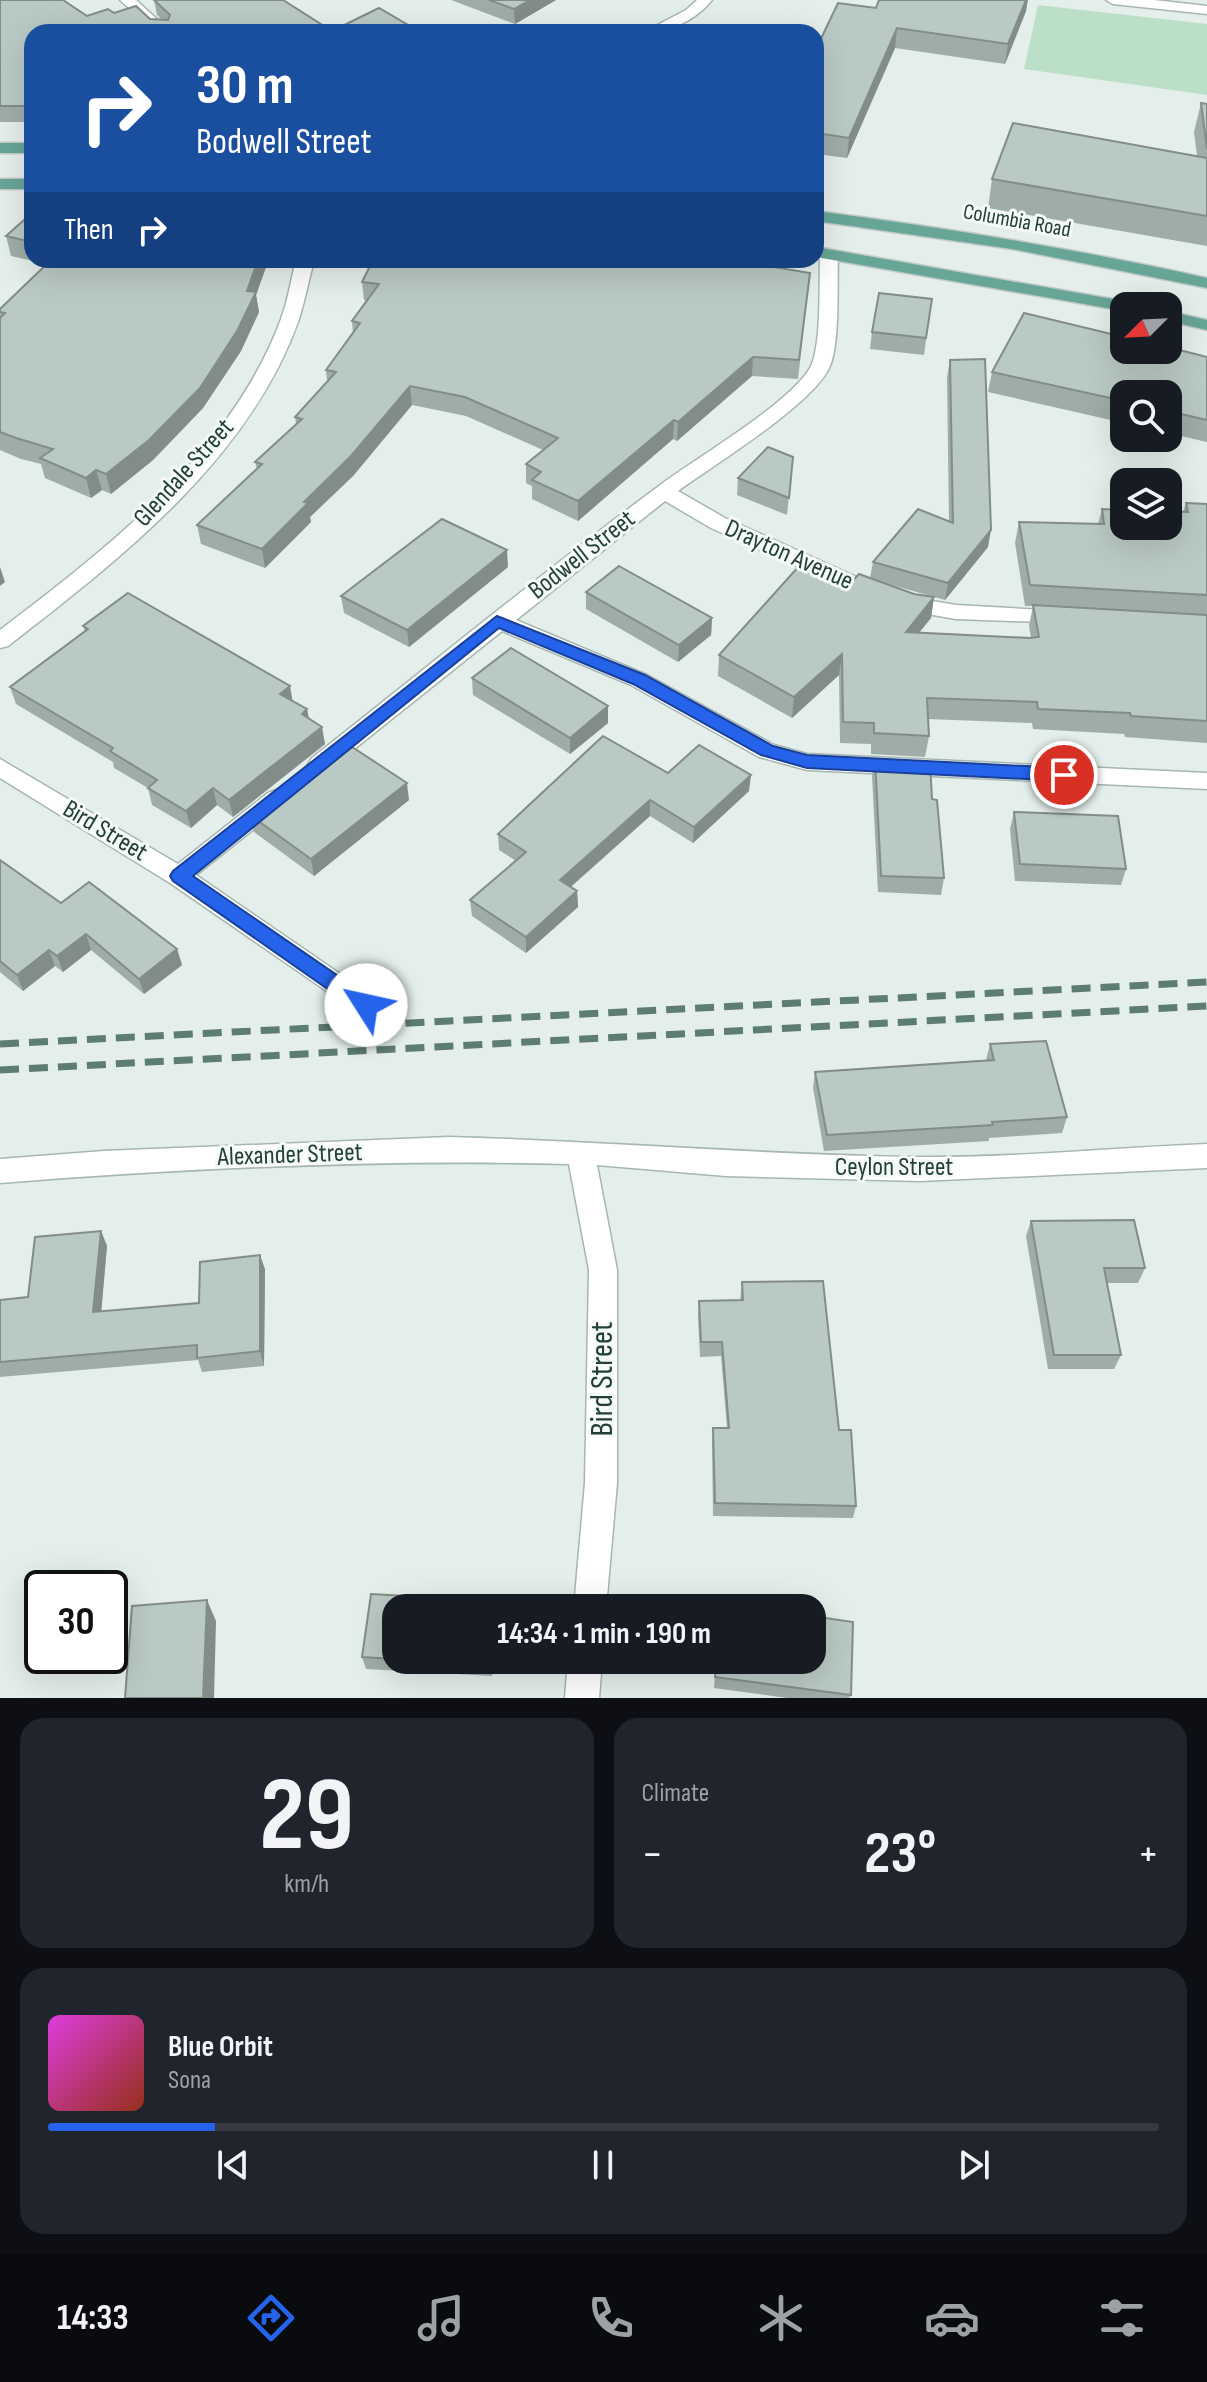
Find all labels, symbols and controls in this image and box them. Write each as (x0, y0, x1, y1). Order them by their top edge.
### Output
text: 30 m (196, 53, 294, 120)
icon: right (64, 56, 168, 160)
text: Bodwell Street (196, 121, 372, 164)
street label: Columbia Road (961, 198, 1073, 244)
icon: right (130, 208, 174, 252)
text: Then (64, 212, 114, 248)
north arrow (1110, 292, 1182, 364)
map controls (1110, 292, 1182, 540)
button: search (1110, 380, 1182, 452)
street label: Glendale Street (127, 413, 241, 533)
button: layers (1110, 468, 1182, 540)
street label: Bodwell Street (522, 504, 642, 606)
street label: Drayton Avenue (720, 513, 858, 597)
pin (1030, 741, 1098, 809)
icon: arrive (1042, 753, 1086, 797)
street label: Bird Street (57, 794, 153, 868)
position arrow (324, 963, 408, 1047)
street label: Alexander Street (216, 1137, 363, 1173)
street label: Ceylon Street (835, 1152, 953, 1183)
street label: Bird Street (583, 1322, 622, 1436)
speed limit sign: 30 (24, 1570, 128, 1674)
text: 14:34 · 1 min · 190 m (497, 1616, 711, 1652)
text: 29 (259, 1754, 354, 1879)
text: Climate (642, 1778, 709, 1809)
text: 23° (864, 1818, 936, 1890)
text: − (642, 1828, 663, 1881)
text: + (1137, 1828, 1159, 1881)
text: km/h (284, 1869, 329, 1900)
text: Blue Orbit (168, 2029, 273, 2065)
text: Sona (168, 2065, 211, 2096)
icon: previous (211, 2143, 255, 2187)
icon: pause (581, 2143, 625, 2187)
icon: next (952, 2143, 996, 2187)
icon: directions (243, 2290, 299, 2346)
icon: music (413, 2290, 469, 2346)
icon: phone (583, 2290, 639, 2346)
icon: climate (753, 2290, 809, 2346)
icon: car (924, 2290, 980, 2346)
icon: filters (1094, 2290, 1150, 2346)
text: 14:33 (57, 2297, 129, 2340)

